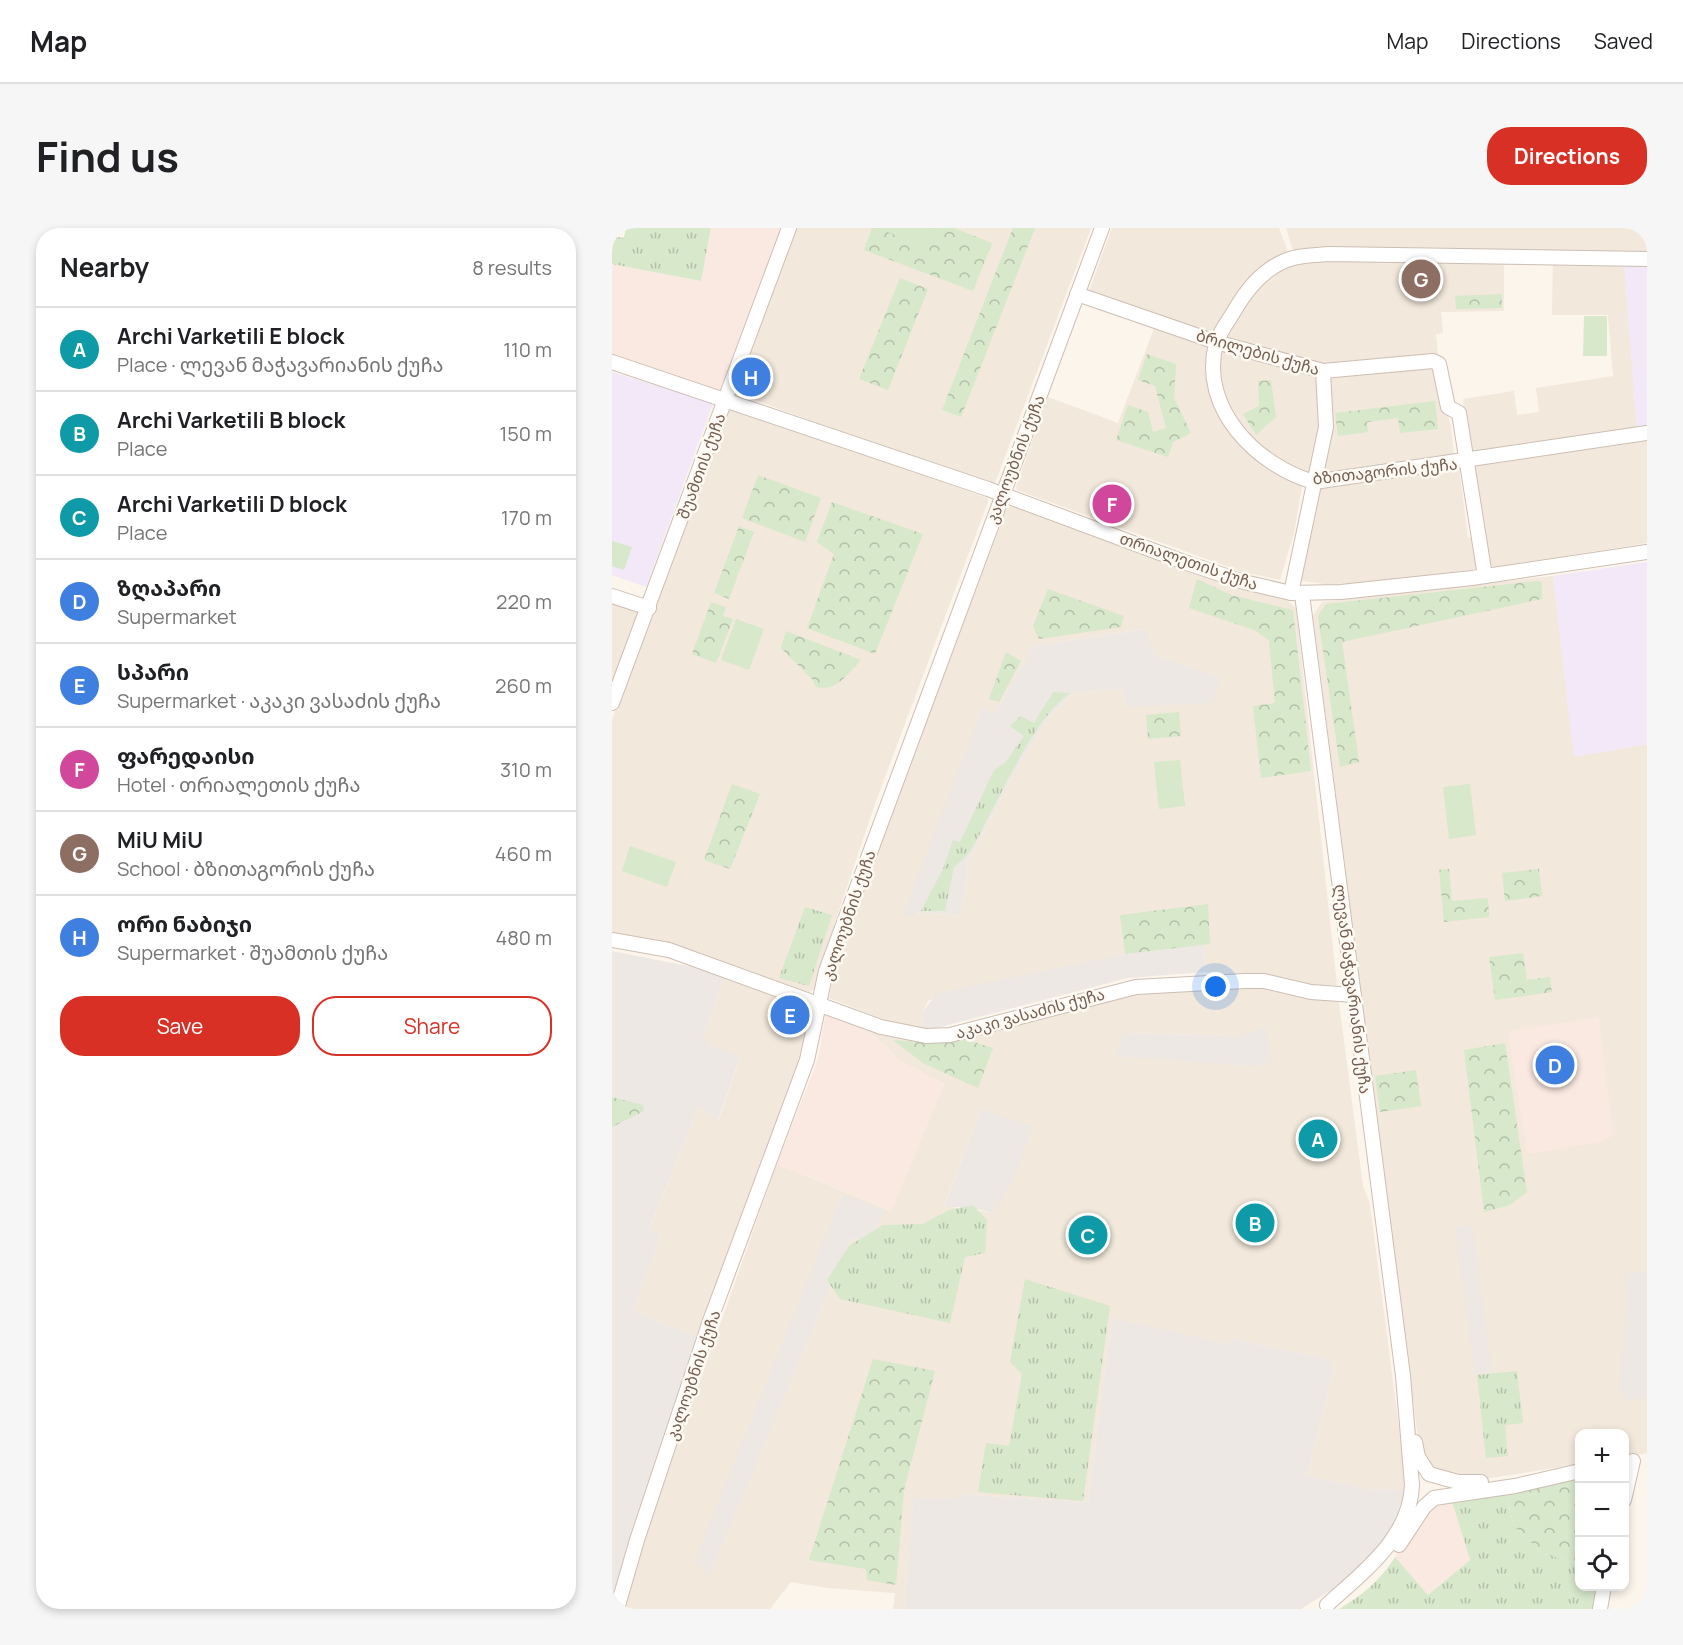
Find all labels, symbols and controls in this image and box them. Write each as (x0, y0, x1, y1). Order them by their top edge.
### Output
text: Map (30, 22, 87, 60)
text: Map (1387, 27, 1428, 55)
text: Directions (1461, 27, 1561, 55)
text: Saved (1594, 27, 1653, 55)
text: Find us (36, 127, 179, 185)
button: Directions (1487, 127, 1647, 185)
text: Nearby (60, 249, 149, 285)
text: 8 results (472, 254, 552, 281)
pin: G (1402, 256, 1440, 302)
text: Archi Varketili E block (117, 321, 344, 351)
street label: ბრილების ქუჩა (1194, 324, 1322, 380)
text: A (73, 336, 86, 363)
text: 110 m (503, 336, 552, 363)
text: Place · ლევან მაჭავარიანის ქუჩა (117, 351, 444, 378)
pin: H (732, 354, 770, 400)
street label: კალოუბნის ქუჩა (980, 391, 1050, 527)
text: Archi Varketili B block (117, 405, 345, 435)
street label: შუამთის ქუჩა (672, 410, 730, 522)
text: B (73, 420, 86, 447)
text: 150 m (499, 420, 552, 447)
text: Place (117, 435, 167, 462)
street label: ბზითაგორის ქუჩა (1311, 452, 1459, 490)
pin: F (1092, 482, 1132, 526)
text: Archi Varketili D block (117, 489, 347, 519)
text: C (72, 504, 87, 531)
text: 170 m (501, 504, 552, 531)
text: Place (117, 519, 167, 546)
street label: თრიალეთის ქუჩა (1117, 527, 1261, 595)
text: ზღაპარი (117, 573, 221, 603)
text: D (72, 588, 87, 615)
text: 220 m (496, 588, 552, 615)
text: Supermarket (117, 603, 237, 630)
text: სპარი (117, 657, 189, 687)
text: E (74, 672, 85, 699)
text: 260 m (495, 672, 552, 699)
text: Supermarket · აკაკი ვასაძის ქუჩა (117, 687, 441, 714)
text: ფარედაისი (117, 741, 255, 771)
text: F (74, 756, 85, 783)
text: 310 m (500, 756, 552, 783)
text: Hotel · თრიალეთის ქუჩა (117, 771, 360, 798)
text: MiU MiU (117, 825, 203, 855)
text: G (72, 840, 87, 867)
text: 460 m (495, 840, 552, 867)
street label: კალოუბნის ქუჩა (815, 847, 881, 983)
text: School · ბზითაგორის ქუჩა (117, 855, 375, 882)
street label: ლევან მაჭავარიანის ქუჩა (1329, 883, 1377, 1095)
text: ორი ნაბიჯი (117, 909, 252, 939)
text: H (72, 924, 87, 951)
text: 480 m (495, 924, 552, 951)
text: Supermarket · შუამთის ქუჩა (117, 939, 388, 966)
your location (1201, 972, 1230, 1001)
street label: აკაკი ვასაძის ქუჩა (953, 983, 1107, 1043)
pin: E (770, 992, 810, 1038)
button: Save (60, 996, 300, 1056)
button: Share (312, 996, 552, 1056)
pin: D (1536, 1042, 1574, 1088)
pin: A (1298, 1116, 1338, 1162)
pin: B (1236, 1200, 1274, 1246)
pin: C (1068, 1212, 1108, 1258)
street label: კალოუბნის ქუჩა (660, 1307, 726, 1443)
map controls (1575, 1429, 1629, 1591)
button: + (1575, 1429, 1629, 1483)
button: − (1575, 1483, 1629, 1537)
button: locate (1575, 1537, 1629, 1591)

